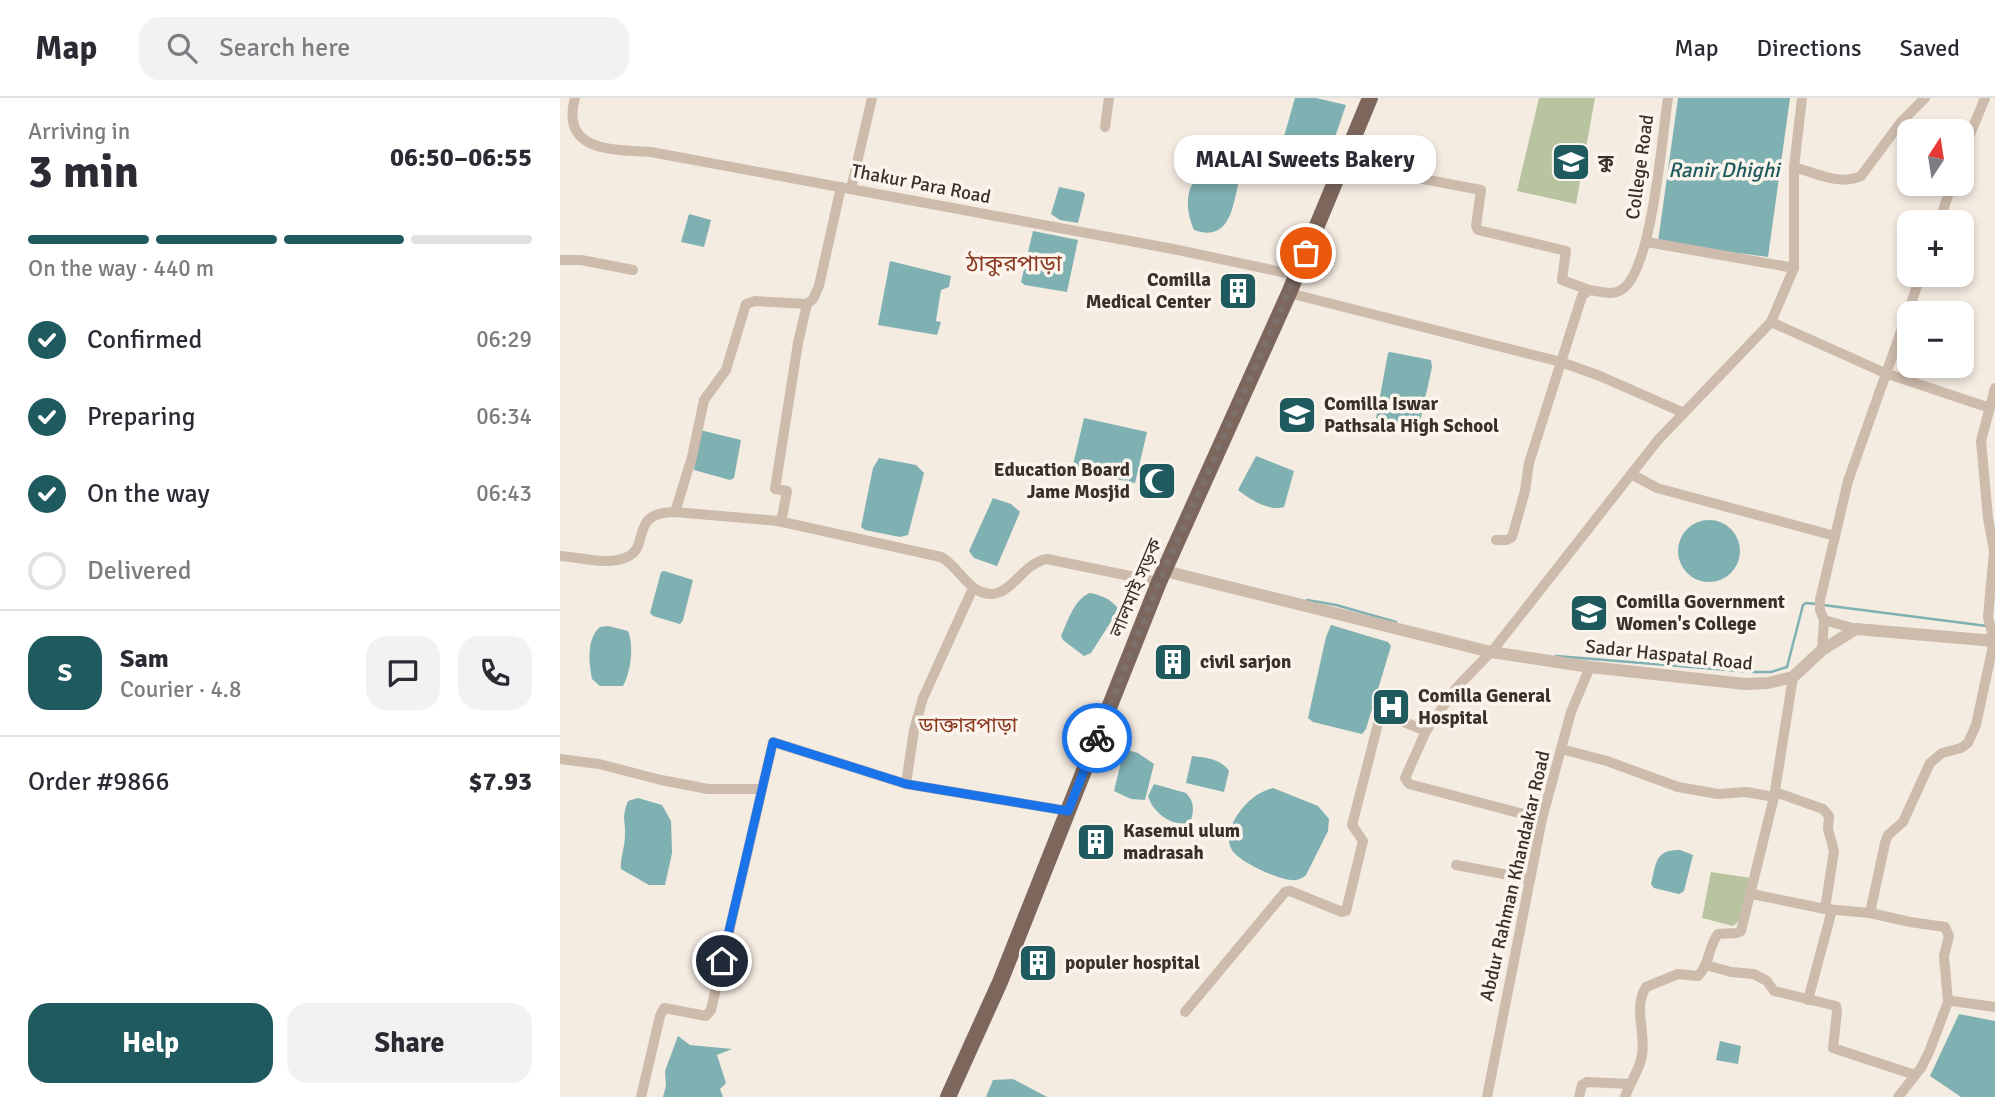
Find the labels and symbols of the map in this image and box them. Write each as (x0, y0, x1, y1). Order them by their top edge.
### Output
street label: College Road (1621, 113, 1659, 221)
north arrow (1897, 119, 1974, 196)
callout: MALAI Sweets Bakery (1175, 134, 1437, 183)
school or university icon: কু (1550, 141, 1592, 183)
place label: কু (1597, 150, 1614, 174)
water label: Ranir Dhighi (1668, 157, 1782, 183)
street label: Thakur Para Road (849, 159, 993, 209)
pin (1276, 223, 1336, 283)
district label: ঠাকুরপাড়া (965, 249, 1063, 278)
place label: Comilla Medical Center (1086, 268, 1211, 314)
building icon: Comilla Medical Center (1217, 270, 1259, 312)
place label: Comilla Iswar Pathsala High School (1324, 392, 1499, 438)
school or university icon: Comilla Iswar Pathsala High School (1276, 394, 1318, 436)
place label: Education Board Jame Mosjid (994, 458, 1130, 504)
mosque icon: Education Board Jame Mosjid (1136, 460, 1178, 502)
street label: লালমাই সড়ক (1104, 535, 1168, 642)
place label: Comilla Government Women's College (1616, 590, 1785, 636)
school or university icon: Comilla Government Women's College (1568, 592, 1610, 634)
street label: Sadar Haspatal Road (1584, 634, 1754, 676)
building icon: civil sarjon (1152, 641, 1194, 683)
place label: civil sarjon (1200, 650, 1291, 674)
place label: Comilla General Hospital (1418, 684, 1551, 730)
hospital icon: Comilla General Hospital (1370, 686, 1412, 728)
courier (1062, 703, 1132, 773)
district label: ডাক্তারপাড়া (918, 712, 1018, 738)
street label: Abdur Rahman Khandakar Road (1474, 748, 1556, 1004)
place label: Kasemul ulum madrasah (1123, 819, 1240, 865)
building icon: Kasemul ulum madrasah (1075, 821, 1117, 863)
pin (692, 931, 752, 991)
building icon: populer hospital (1017, 942, 1059, 984)
place label: populer hospital (1065, 951, 1200, 975)

